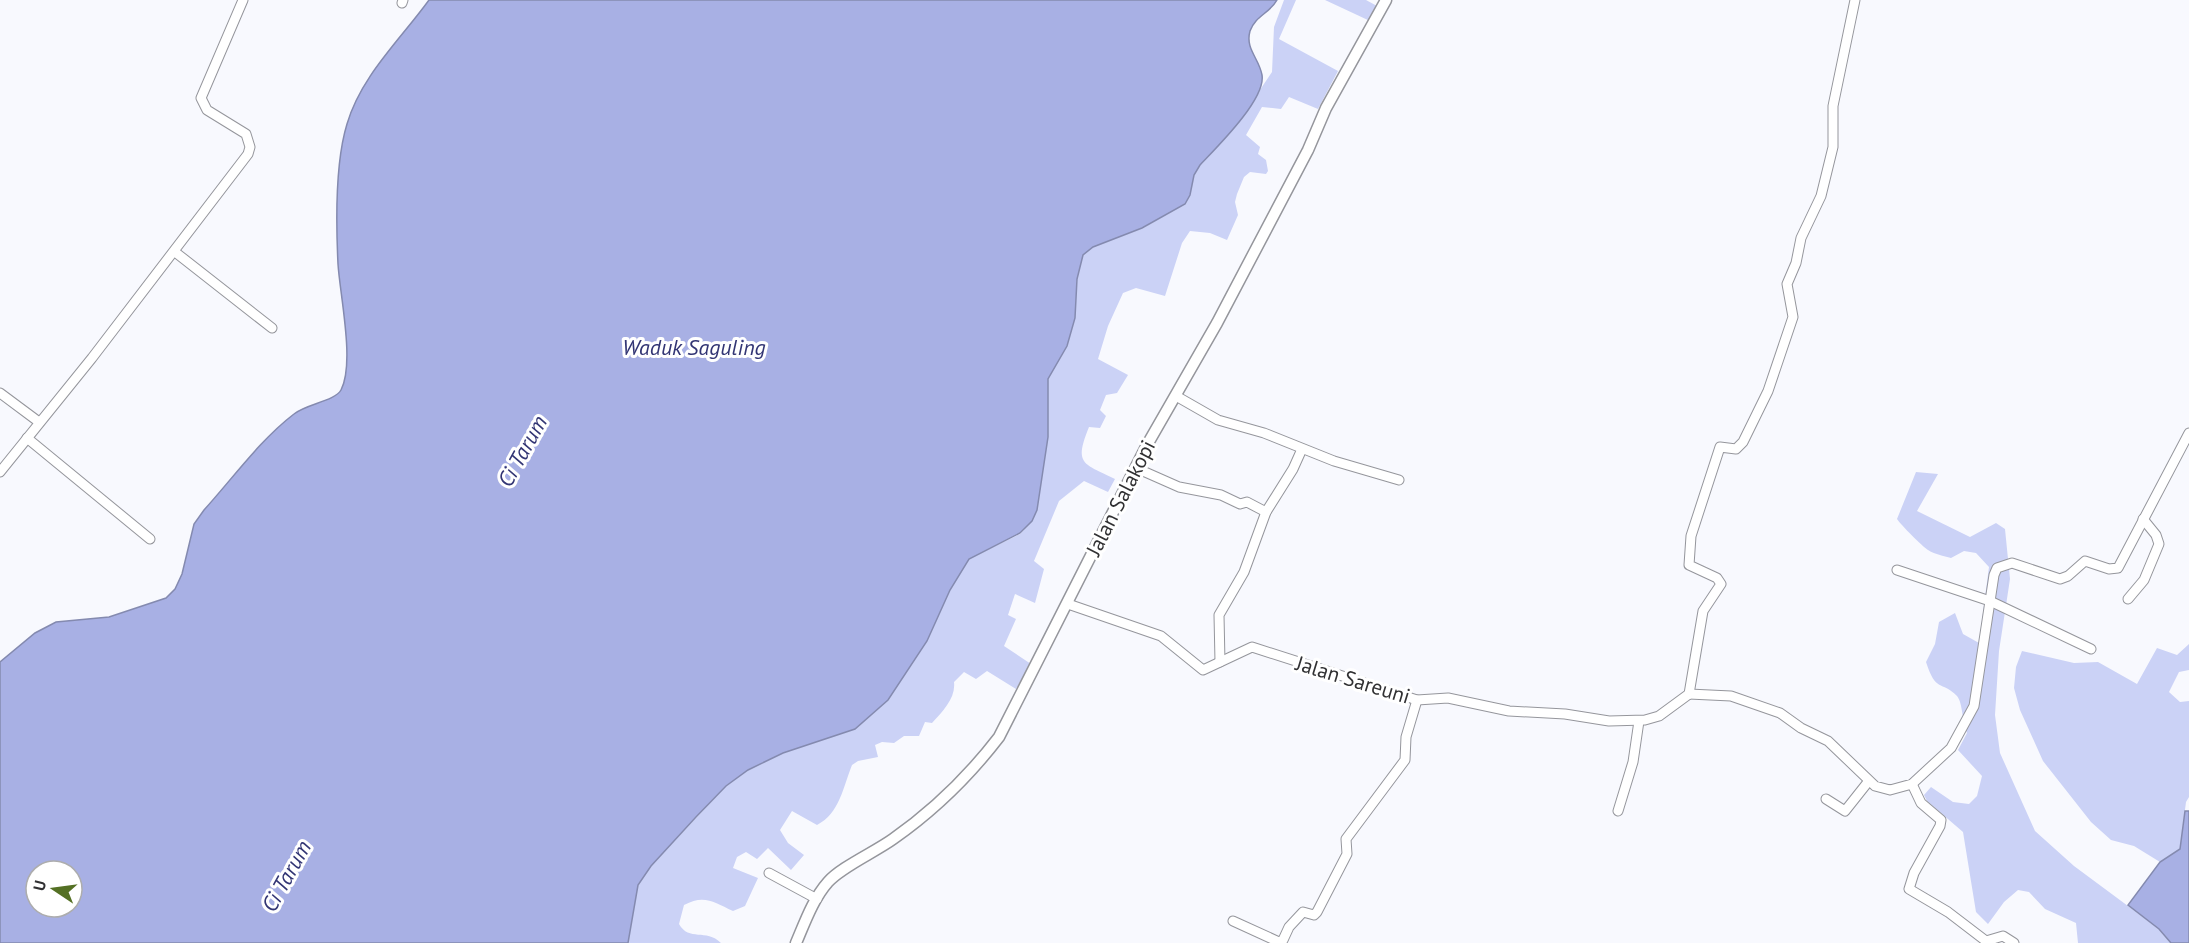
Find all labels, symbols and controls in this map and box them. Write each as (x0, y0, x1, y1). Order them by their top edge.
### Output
water label: Waduk Saguling (622, 333, 766, 361)
water label: Ci Tarum (491, 410, 553, 492)
street label: Jalan Salakopi (1079, 435, 1161, 561)
street label: Jalan Sareuni (1292, 649, 1414, 710)
water label: Ci Tarum (255, 835, 317, 917)
north arrow (24, 859, 84, 919)
text: U (29, 878, 50, 893)

